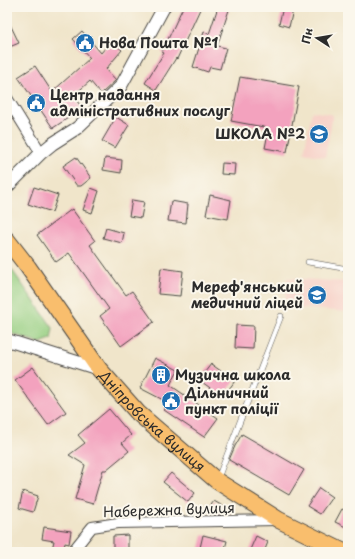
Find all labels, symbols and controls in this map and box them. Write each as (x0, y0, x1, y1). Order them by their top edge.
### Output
north arrow (297, 18, 337, 58)
text: Пн (297, 26, 317, 45)
public building icon: Нова Пошта №1 (74, 32, 96, 54)
place label: Нова Пошта №1 (99, 32, 219, 53)
place label: Центр надання адміністративних послуг (50, 84, 231, 121)
public building icon: Центр надання адміністративних послуг (25, 92, 47, 114)
place label: ШКОЛА №2 (215, 123, 305, 144)
school or university icon: ШКОЛА №2 (308, 123, 330, 145)
place label: Мереф'янський медичний ліцей (191, 276, 303, 313)
school or university icon: Мереф'янський медичний ліцей (306, 284, 328, 306)
street label: Дніпровська вулиця (94, 364, 210, 477)
building icon: Музична школа (150, 364, 172, 386)
place label: Музична школа (175, 364, 291, 385)
place label: Дільничний пункт поліції (184, 382, 279, 419)
public building icon: Дільничний пункт поліції (160, 390, 182, 412)
street label: Набережна вулиця (103, 497, 235, 522)

